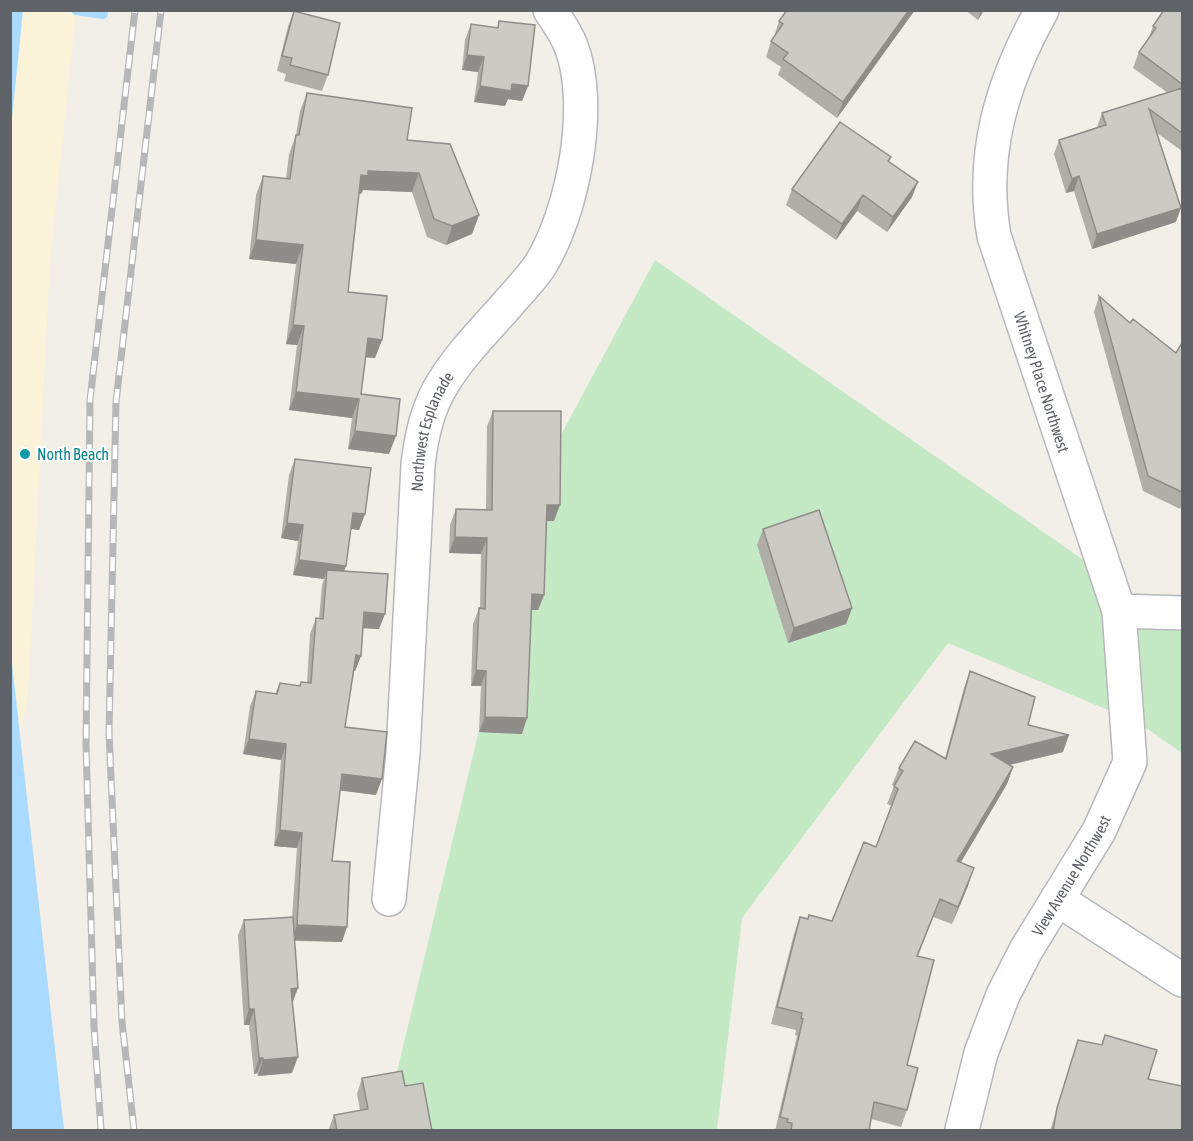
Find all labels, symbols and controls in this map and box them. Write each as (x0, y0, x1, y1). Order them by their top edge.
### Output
street label: Whitney Place Northwest (1010, 309, 1073, 455)
street label: Northwest Esplanade (408, 368, 457, 492)
place label: North Beach (37, 445, 109, 463)
marker: North Beach (18, 447, 32, 461)
street label: View Avenue Northwest (1028, 812, 1114, 939)

